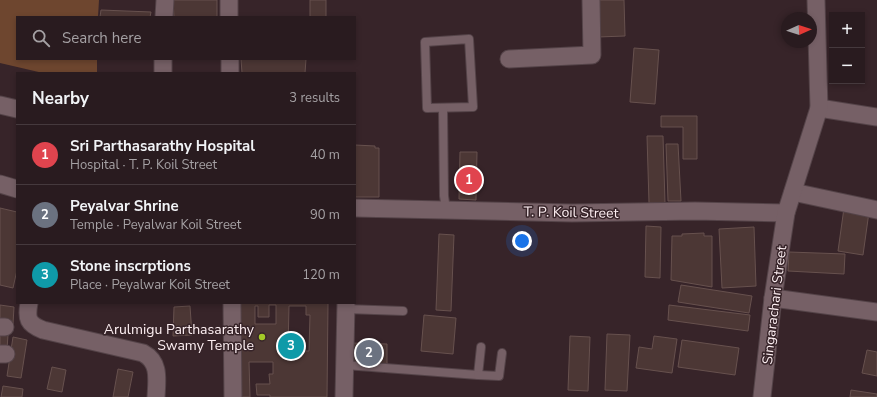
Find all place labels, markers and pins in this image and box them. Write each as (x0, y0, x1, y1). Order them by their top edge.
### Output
pin: 1 (456, 165, 482, 195)
place label: Arulmigu Parthasarathy Swamy Temple (104, 320, 255, 355)
pin: 3 (278, 331, 304, 361)
marker: Arulmigu Parthasarathy Swamy Temple (257, 332, 267, 342)
pin: 2 (356, 338, 382, 368)

